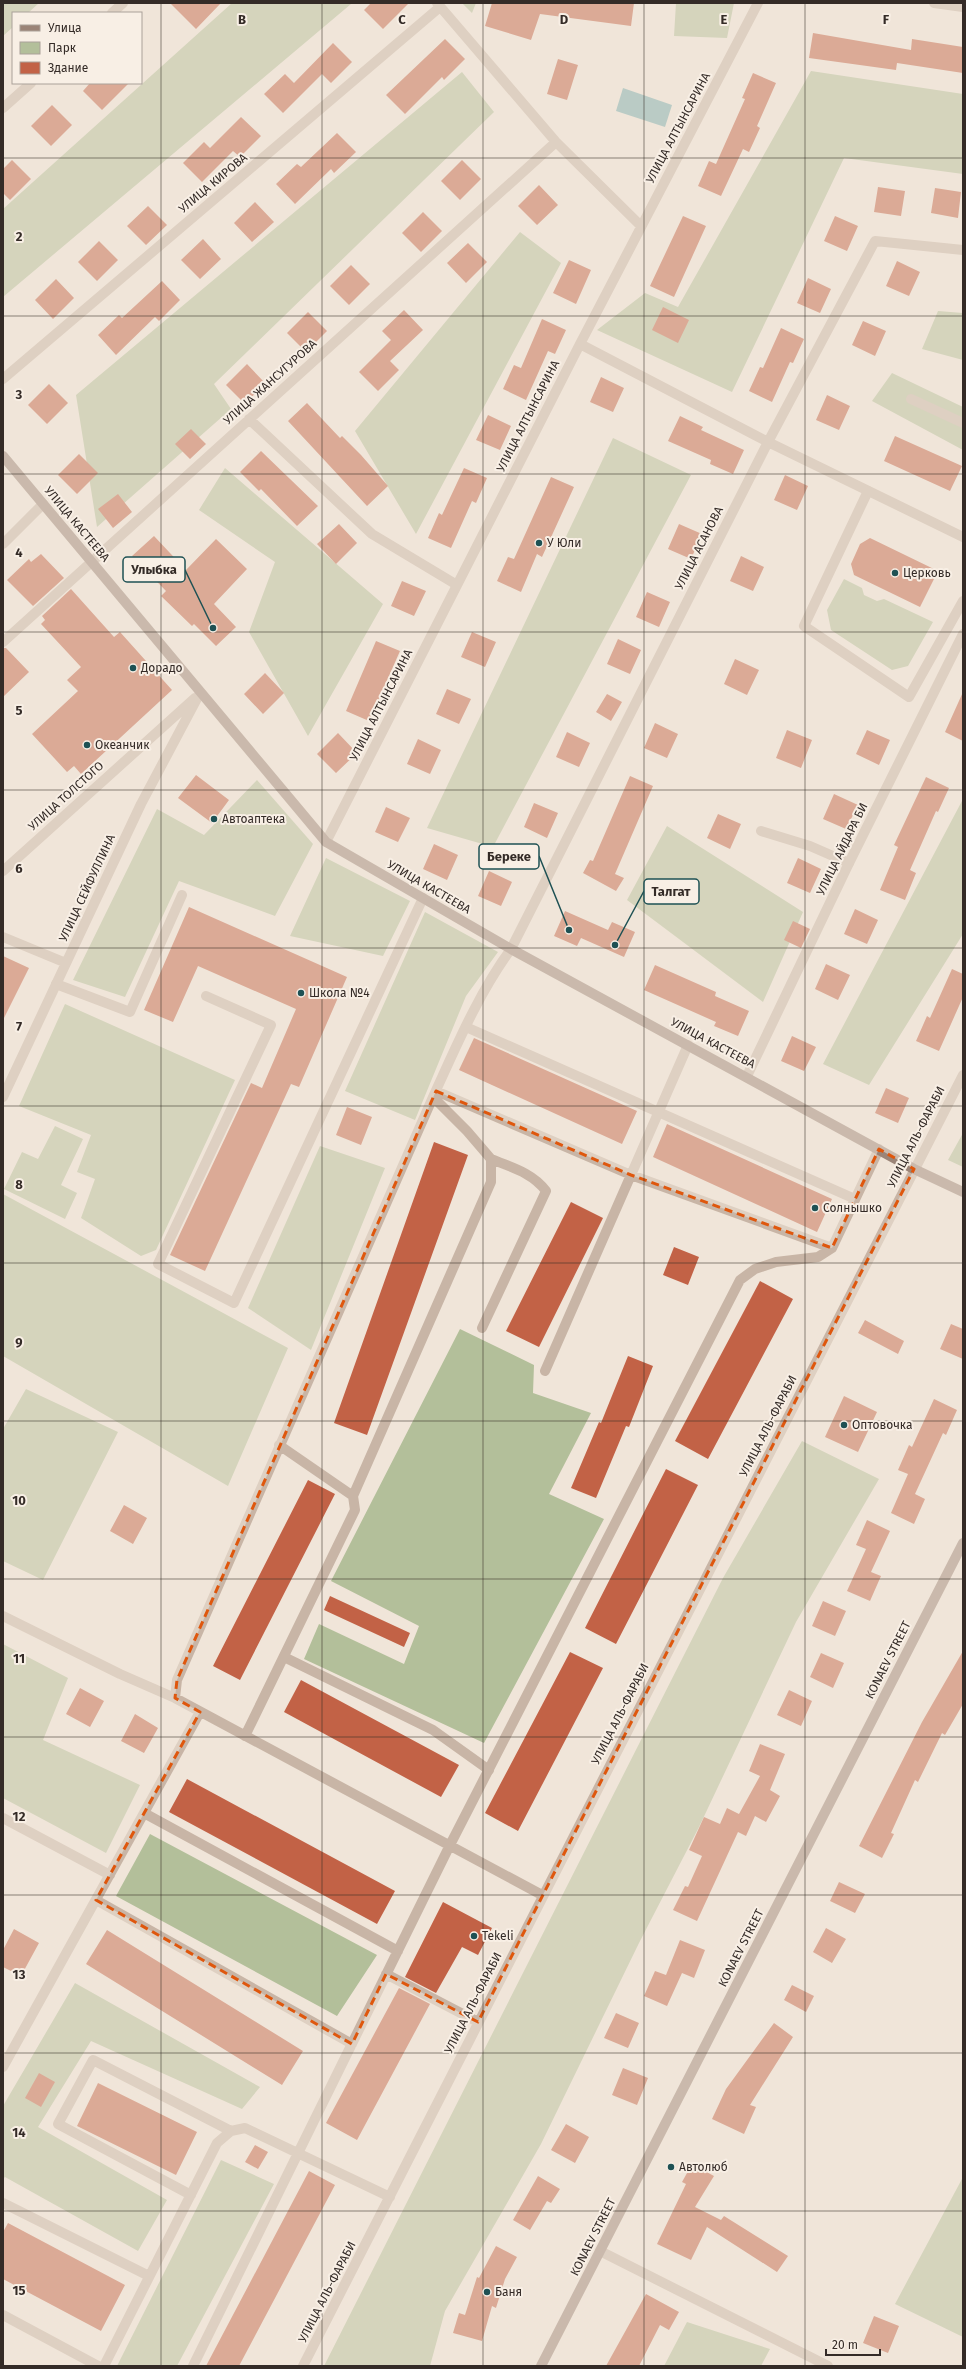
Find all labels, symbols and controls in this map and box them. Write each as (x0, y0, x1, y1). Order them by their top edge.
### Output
legend (12, 12, 142, 84)
text: B (238, 12, 246, 27)
text: C (398, 12, 406, 27)
text: D (560, 12, 569, 27)
text: E (721, 12, 728, 27)
text: F (883, 12, 890, 27)
text: Улица (48, 21, 82, 35)
text: Парк (48, 41, 77, 55)
text: Здание (48, 61, 88, 75)
street label: УЛИЦА АЛТЫНСАРИНА (643, 70, 713, 186)
street label: УЛИЦА КИРОВА (176, 150, 250, 216)
text: 2 (16, 229, 23, 244)
street label: УЛИЦА ЖАНСУГУРОВА (221, 336, 319, 427)
street label: УЛИЦА АЛТЫНСАРИНА (494, 358, 562, 474)
text: 3 (15, 387, 23, 402)
street label: УЛИЦА КАСТЕЕВА (41, 484, 113, 565)
street label: УЛИЦА АСАНОВА (672, 504, 726, 592)
place label: У Юли (547, 536, 581, 550)
marker: У Юли (534, 538, 544, 548)
text: 4 (15, 545, 23, 560)
callout: Улыбка (123, 557, 185, 582)
text: Улыбка (130, 562, 177, 577)
place label: Церковь (903, 566, 951, 580)
marker: Церковь (890, 568, 900, 578)
street label: УЛИЦА АЛТЫНСАРИНА (347, 647, 415, 763)
place label: Дорадо (140, 661, 183, 675)
marker: Дорадо (128, 663, 138, 673)
text: 5 (16, 703, 23, 718)
place label: Океанчик (95, 738, 150, 752)
marker: Океанчик (82, 740, 92, 750)
street label: УЛИЦА ТОЛСТОГО (25, 759, 107, 833)
street label: УЛИЦА АЙДАРА БИ (813, 800, 870, 897)
place label: Автоаптека (222, 812, 285, 826)
marker: Автоаптека (209, 814, 219, 824)
street label: УЛИЦА СЕЙФУЛЛИНА (55, 832, 118, 944)
callout: Береке (479, 844, 539, 869)
text: Береке (487, 849, 531, 864)
street label: УЛИЦА КАСТЕЕВА (385, 857, 473, 917)
text: 6 (15, 861, 23, 876)
callout: Талгат (644, 879, 699, 904)
text: Талгат (651, 884, 691, 899)
place label: Школа №4 (309, 986, 370, 1000)
marker: Школа №4 (296, 988, 306, 998)
street label: УЛИЦА КАСТЕЕВА (668, 1015, 758, 1071)
text: 7 (16, 1019, 22, 1034)
street label: УЛИЦА АЛЬ-ФАРАБИ (884, 1084, 948, 1190)
text: 8 (15, 1177, 23, 1192)
place label: Солнышко (823, 1201, 882, 1215)
marker: Солнышко (810, 1203, 820, 1213)
text: 9 (15, 1335, 23, 1350)
street label: УЛИЦА АЛЬ-ФАРАБИ (736, 1373, 800, 1479)
place label: Оптовочка (852, 1418, 912, 1432)
marker: Оптовочка (839, 1420, 849, 1430)
text: 10 (12, 1493, 26, 1508)
street label: KONAEV STREET (862, 1618, 914, 1701)
text: 11 (13, 1651, 25, 1666)
street label: УЛИЦА АЛЬ-ФАРАБИ (588, 1661, 652, 1767)
text: 12 (13, 1809, 26, 1824)
street label: KONAEV STREET (715, 1906, 767, 1989)
place label: Tekeli (482, 1929, 514, 1943)
marker: Tekeli (469, 1931, 479, 1941)
street label: УЛИЦА АЛЬ-ФАРАБИ (441, 1950, 505, 2056)
text: 13 (13, 1967, 26, 1982)
text: 14 (12, 2125, 26, 2140)
place label: Автолюб (679, 2160, 728, 2174)
marker: Автолюб (666, 2162, 676, 2172)
street label: KONAEV STREET (567, 2195, 619, 2278)
street label: УЛИЦА АЛЬ-ФАРАБИ (295, 2239, 359, 2345)
text: 15 (12, 2283, 26, 2298)
place label: Баня (495, 2285, 522, 2299)
marker: Баня (482, 2287, 492, 2297)
scale bar (826, 2331, 880, 2357)
text: 20 m (832, 2338, 858, 2352)

